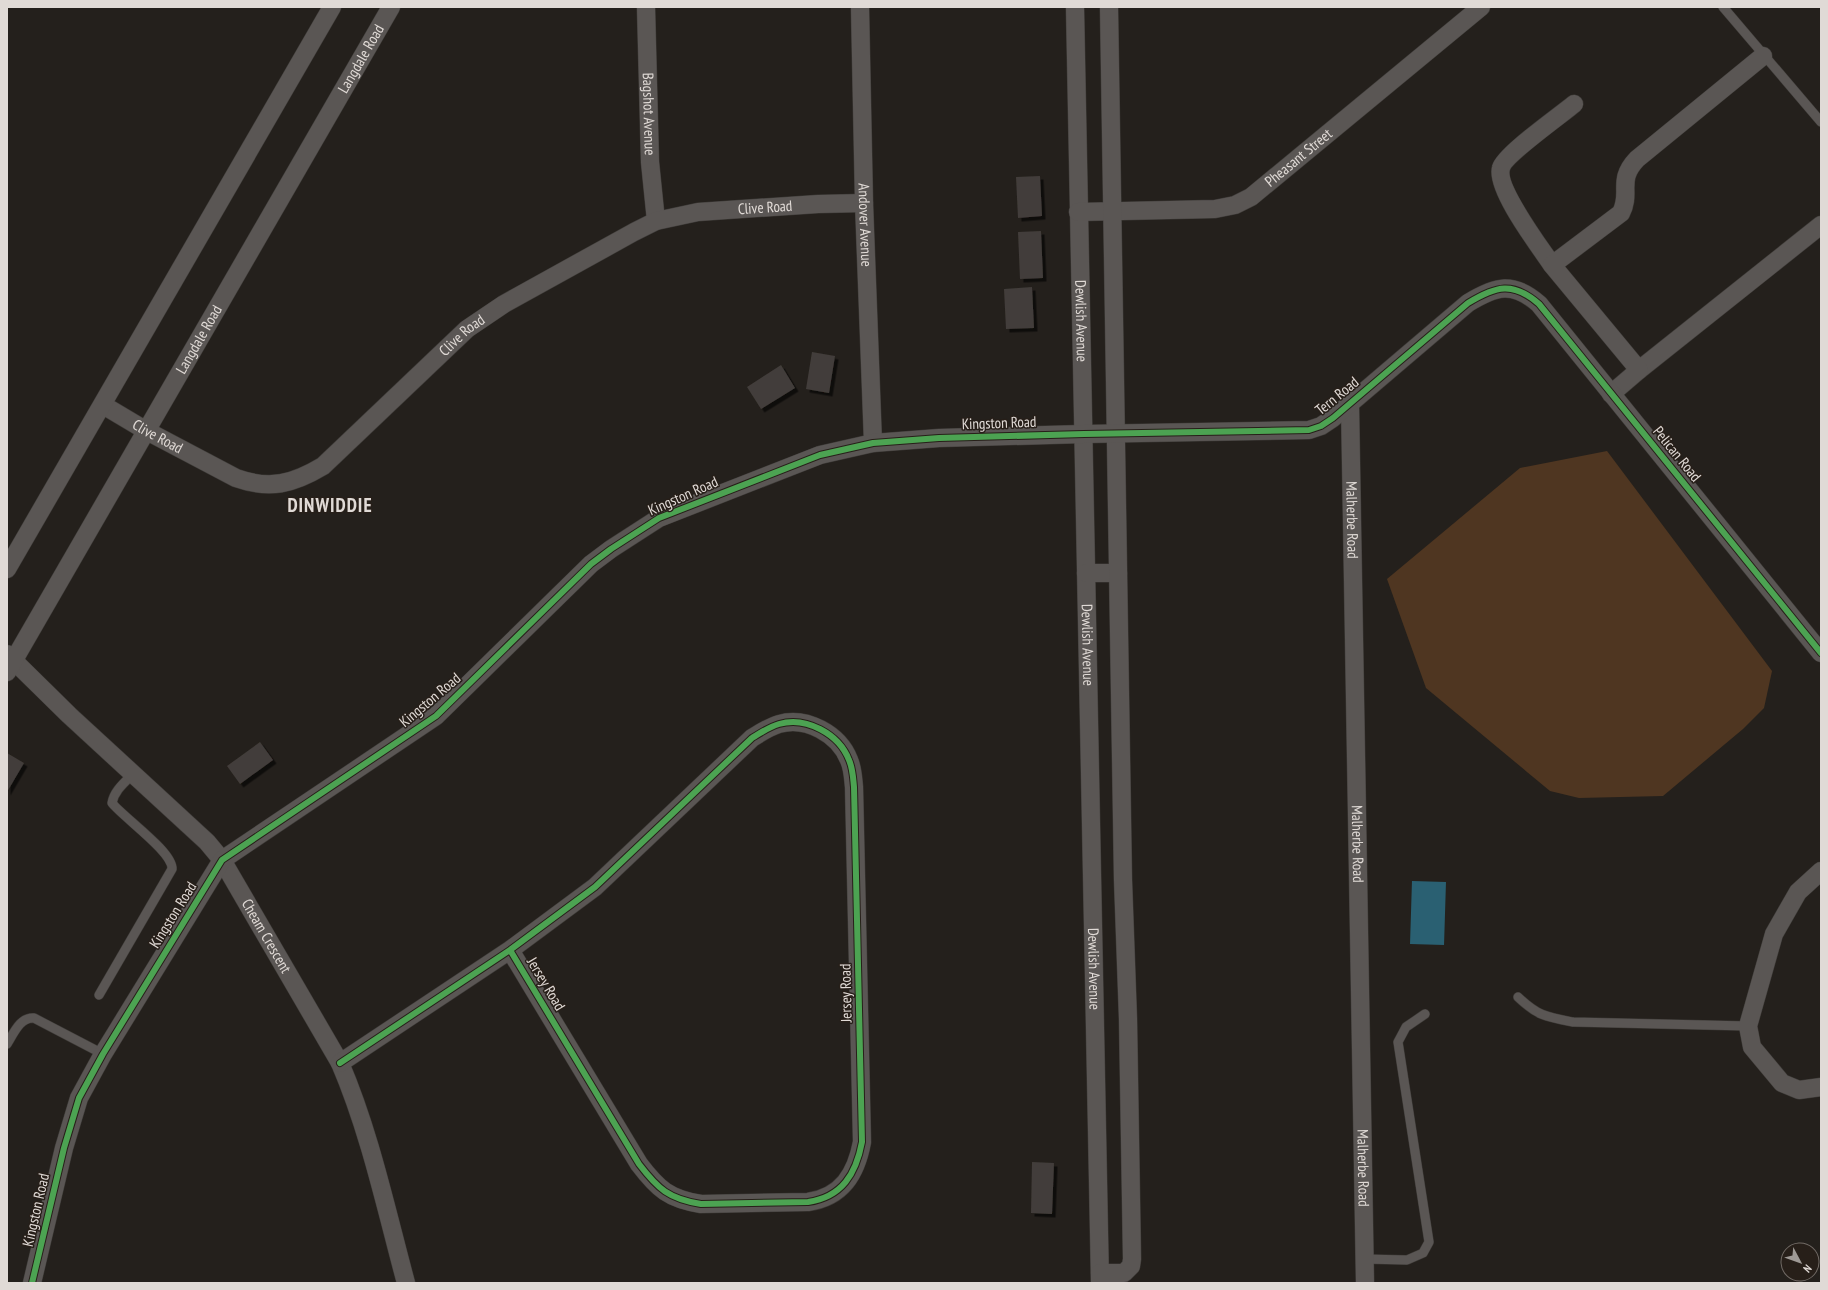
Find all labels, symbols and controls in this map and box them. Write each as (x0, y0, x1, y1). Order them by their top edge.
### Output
street label: Langdale Road (333, 21, 388, 96)
street label: Bagshot Avenue (639, 72, 660, 156)
street label: Pheasant Street (1261, 124, 1336, 191)
street label: Andover Avenue (855, 183, 876, 267)
street label: Clive Road (737, 196, 793, 218)
street label: Dewlish Avenue (1071, 280, 1092, 362)
street label: Langdale Road (171, 301, 226, 377)
street label: Clive Road (435, 310, 488, 360)
street label: Tern Road (1311, 372, 1362, 419)
street label: Kingston Road (961, 412, 1037, 433)
street label: Clive Road (129, 415, 186, 457)
street label: Pelican Road (1649, 422, 1706, 485)
street label: Kingston Road (645, 472, 721, 519)
street label: Malherbe Road (1342, 481, 1363, 559)
district label: DINWIDDIE (287, 493, 373, 517)
street label: Dewlish Avenue (1078, 604, 1098, 686)
street label: Kingston Road (395, 668, 464, 731)
street label: Malherbe Road (1348, 805, 1368, 883)
street label: Kingston Road (145, 878, 200, 951)
street label: Cheam Crescent (238, 895, 296, 976)
street label: Dewlish Avenue (1084, 928, 1105, 1010)
street label: Jersey Road (523, 953, 570, 1014)
street label: Jersey Road (835, 963, 856, 1024)
street label: Malherbe Road (1353, 1129, 1374, 1207)
street label: Kingston Road (18, 1171, 53, 1248)
north arrow (1780, 1242, 1820, 1282)
text: N (1800, 1262, 1815, 1275)

